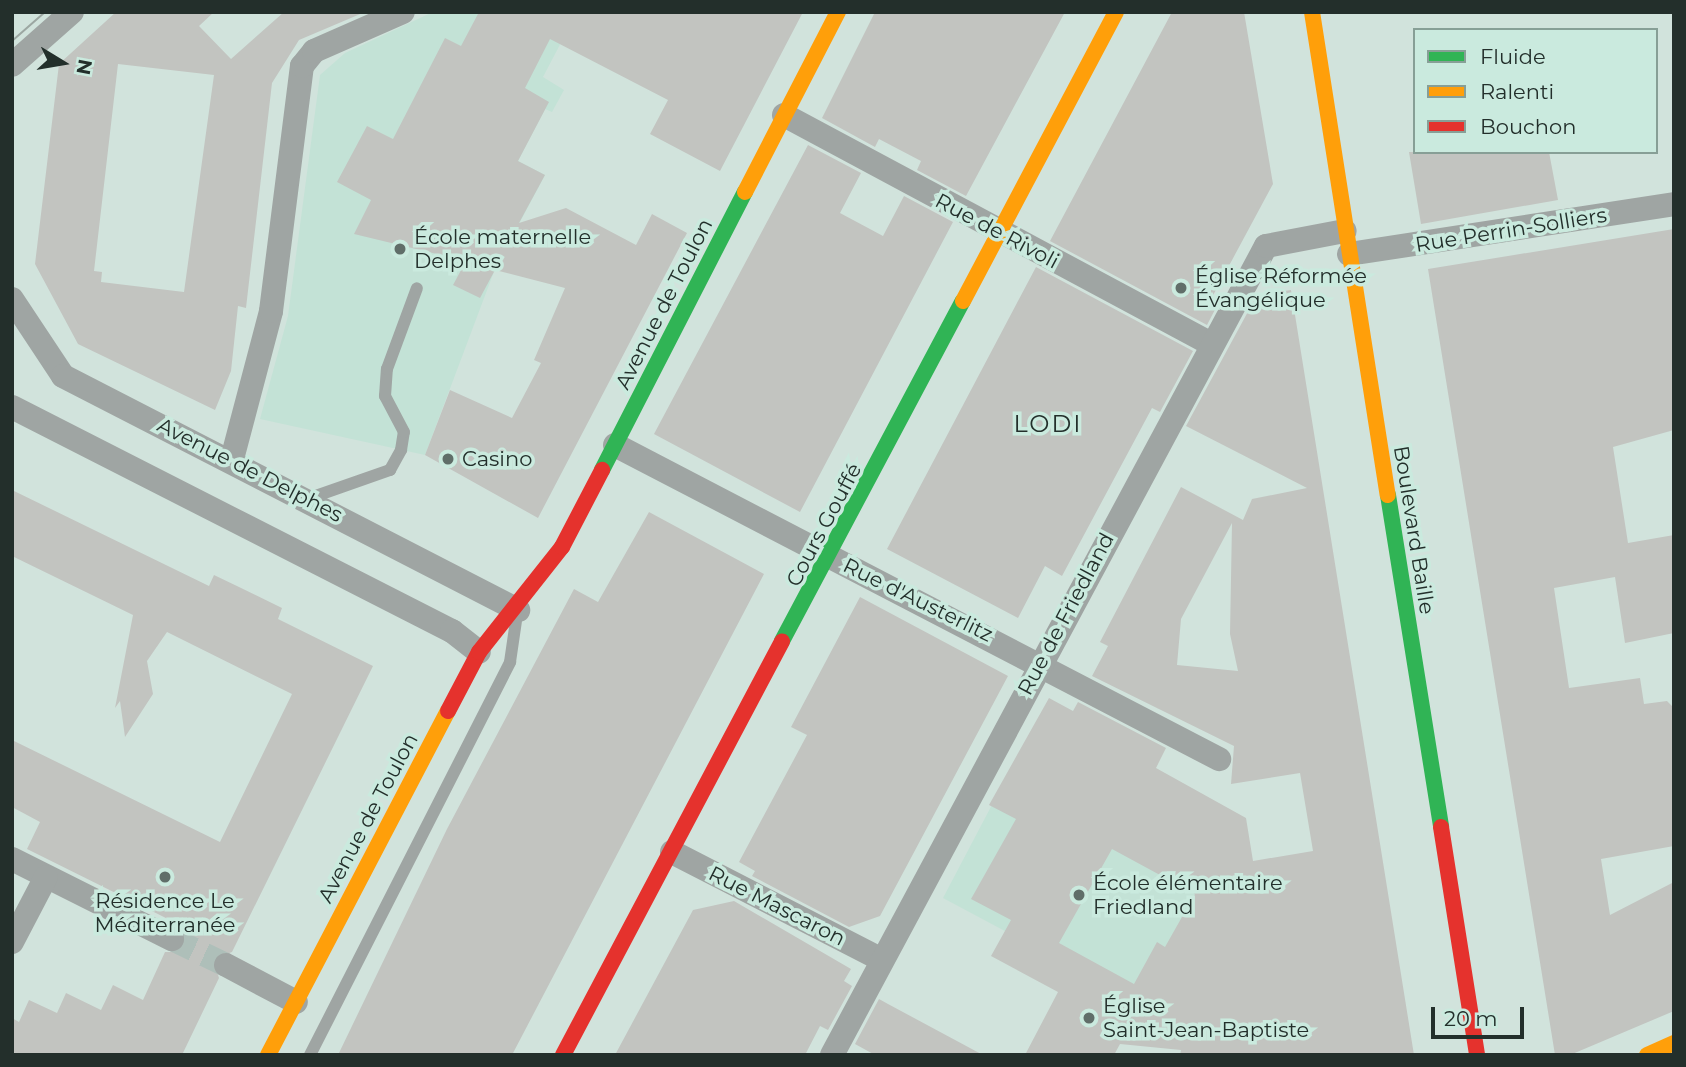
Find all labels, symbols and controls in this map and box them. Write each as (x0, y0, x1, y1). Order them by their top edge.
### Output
north arrow (28, 28, 98, 98)
legend (1413, 28, 1658, 154)
text: Fluide (1480, 44, 1546, 69)
text: N (71, 57, 97, 77)
text: Ralenti (1480, 79, 1554, 104)
text: Bouchon (1480, 114, 1576, 139)
street label: Rue de Rivoli (931, 188, 1063, 274)
street label: Rue Perrin-Solliers (1414, 202, 1608, 258)
street label: Avenue de Toulon (610, 214, 718, 394)
place label: École maternelle Delphes (414, 224, 591, 274)
marker: École maternelle Delphes (392, 241, 408, 257)
place label: Église Réformée Évangélique (1195, 263, 1367, 313)
marker: Église Réformée Évangélique (1173, 280, 1189, 296)
district label: LODI (1014, 410, 1082, 438)
street label: Avenue de Delphes (153, 412, 347, 528)
street label: Boulevard Baille (1388, 444, 1440, 616)
place label: Casino (462, 446, 532, 472)
marker: Casino (440, 451, 456, 467)
street label: Cours Gouffé (781, 459, 867, 591)
street label: Rue de Friedland (1013, 528, 1119, 700)
street label: Rue d'Austerlitz (839, 553, 997, 647)
street label: Avenue de Toulon (313, 729, 423, 907)
street label: Rue Mascaron (704, 861, 850, 951)
marker: Résidence Le Méditerranée (157, 869, 173, 885)
place label: École élémentaire Friedland (1093, 870, 1283, 920)
marker: École élémentaire Friedland (1071, 887, 1087, 903)
place label: Résidence Le Méditerranée (94, 888, 236, 938)
place label: Église Saint-Jean-Baptiste (1103, 993, 1309, 1043)
scale bar (1434, 993, 1527, 1038)
text: 20 m (1444, 1006, 1498, 1031)
marker: Église Saint-Jean-Baptiste (1081, 1010, 1097, 1026)

